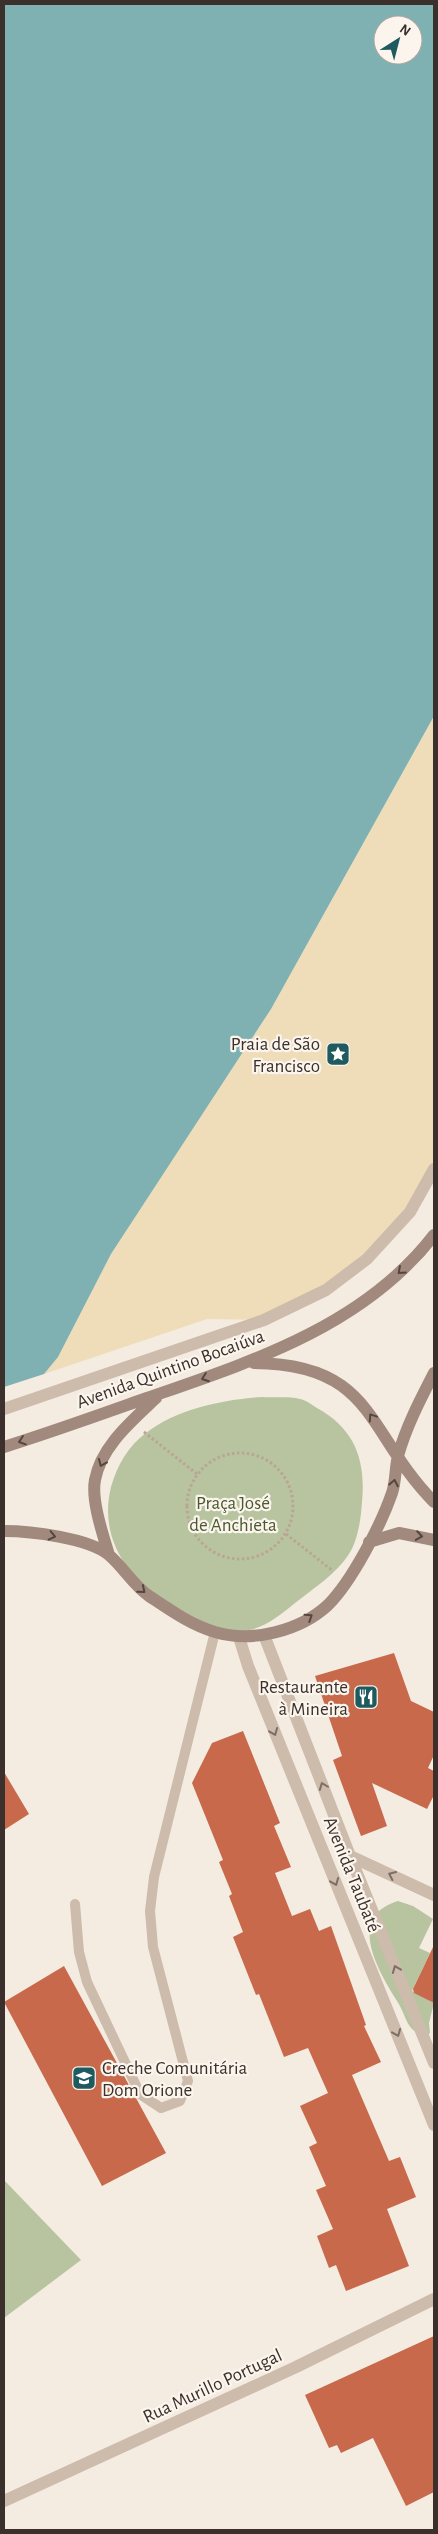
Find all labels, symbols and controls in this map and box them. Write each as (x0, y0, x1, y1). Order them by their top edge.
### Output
north arrow (373, 15, 423, 65)
text: N (397, 22, 413, 39)
place label: Praia de São Francisco (231, 1035, 320, 1076)
place icon: Praia de São Francisco (325, 1041, 351, 1067)
one-way arrow (398, 1265, 407, 1274)
street label: Avenida Quintino Bocaiúva (74, 1327, 267, 1412)
one-way arrow (201, 1372, 210, 1382)
one-way arrow (369, 1413, 378, 1422)
one-way arrow (18, 1435, 27, 1445)
one-way arrow (97, 1459, 107, 1467)
one-way arrow (388, 1478, 399, 1487)
park label: Praça José de Anchieta (189, 1494, 277, 1535)
one-way arrow (47, 1530, 56, 1541)
one-way arrow (414, 1531, 423, 1541)
one-way arrow (136, 1585, 145, 1594)
one-way arrow (304, 1614, 313, 1624)
place label: Restaurante à Mineira (259, 1678, 348, 1719)
restaurant icon: Restaurante à Mineira (353, 1684, 379, 1710)
one-way arrow (268, 1727, 279, 1736)
one-way arrow (318, 1782, 329, 1791)
street label: Avenida Taubaté (320, 1814, 383, 1935)
one-way arrow (388, 1871, 397, 1882)
one-way arrow (329, 1877, 340, 1886)
one-way arrow (392, 1965, 402, 1974)
one-way arrow (390, 2028, 401, 2037)
place label: Creche Comunitária Dom Orione (102, 2059, 248, 2100)
school or university icon: Creche Comunitária Dom Orione (71, 2065, 97, 2091)
street label: Rua Murillo Portugal (140, 2346, 285, 2427)

